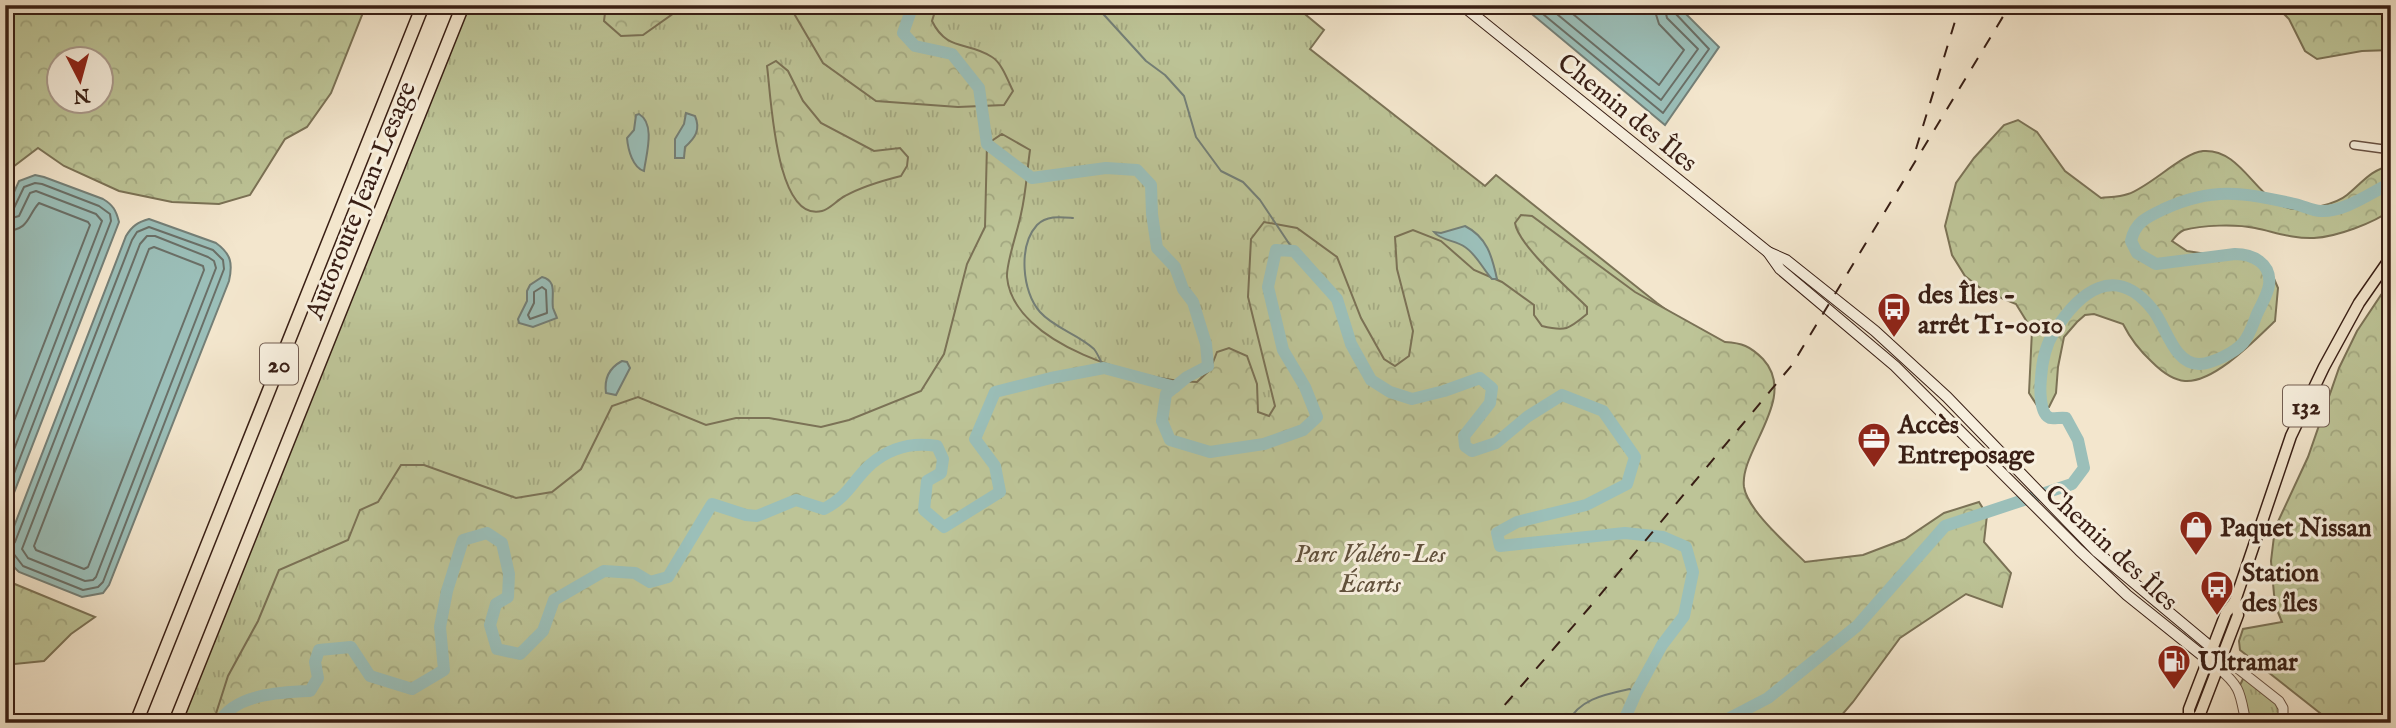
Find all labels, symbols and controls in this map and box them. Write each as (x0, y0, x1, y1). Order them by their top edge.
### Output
north arrow (46, 46, 116, 116)
street label: Chemin des Îles (1550, 47, 1704, 180)
street label: Autoroute Jean-Lesage (298, 77, 424, 325)
text: N (72, 82, 92, 108)
place label: des Îles - arrêt T1-0010 (1918, 279, 2063, 342)
bus stop icon: des Îles - arrêt T1-0010 (1875, 290, 1913, 339)
road number: 20 (260, 344, 298, 384)
road number: 132 (2283, 386, 2329, 426)
place label: Accès Entreposage (1897, 409, 2035, 472)
office icon: Accès Entreposage (1855, 420, 1893, 469)
street label: Chemin des Îles (2037, 478, 2185, 618)
shop icon: Paquet Nissan (2177, 508, 2215, 557)
place label: Paquet Nissan (2220, 512, 2372, 545)
park label: Parc Valéro-Les Écarts (1295, 538, 1446, 601)
place label: Station des îles (2242, 557, 2319, 620)
bus stop icon: Station des îles (2198, 568, 2236, 617)
fuel station icon: Ultramar (2155, 642, 2193, 691)
place label: Ultramar (2197, 646, 2298, 679)

